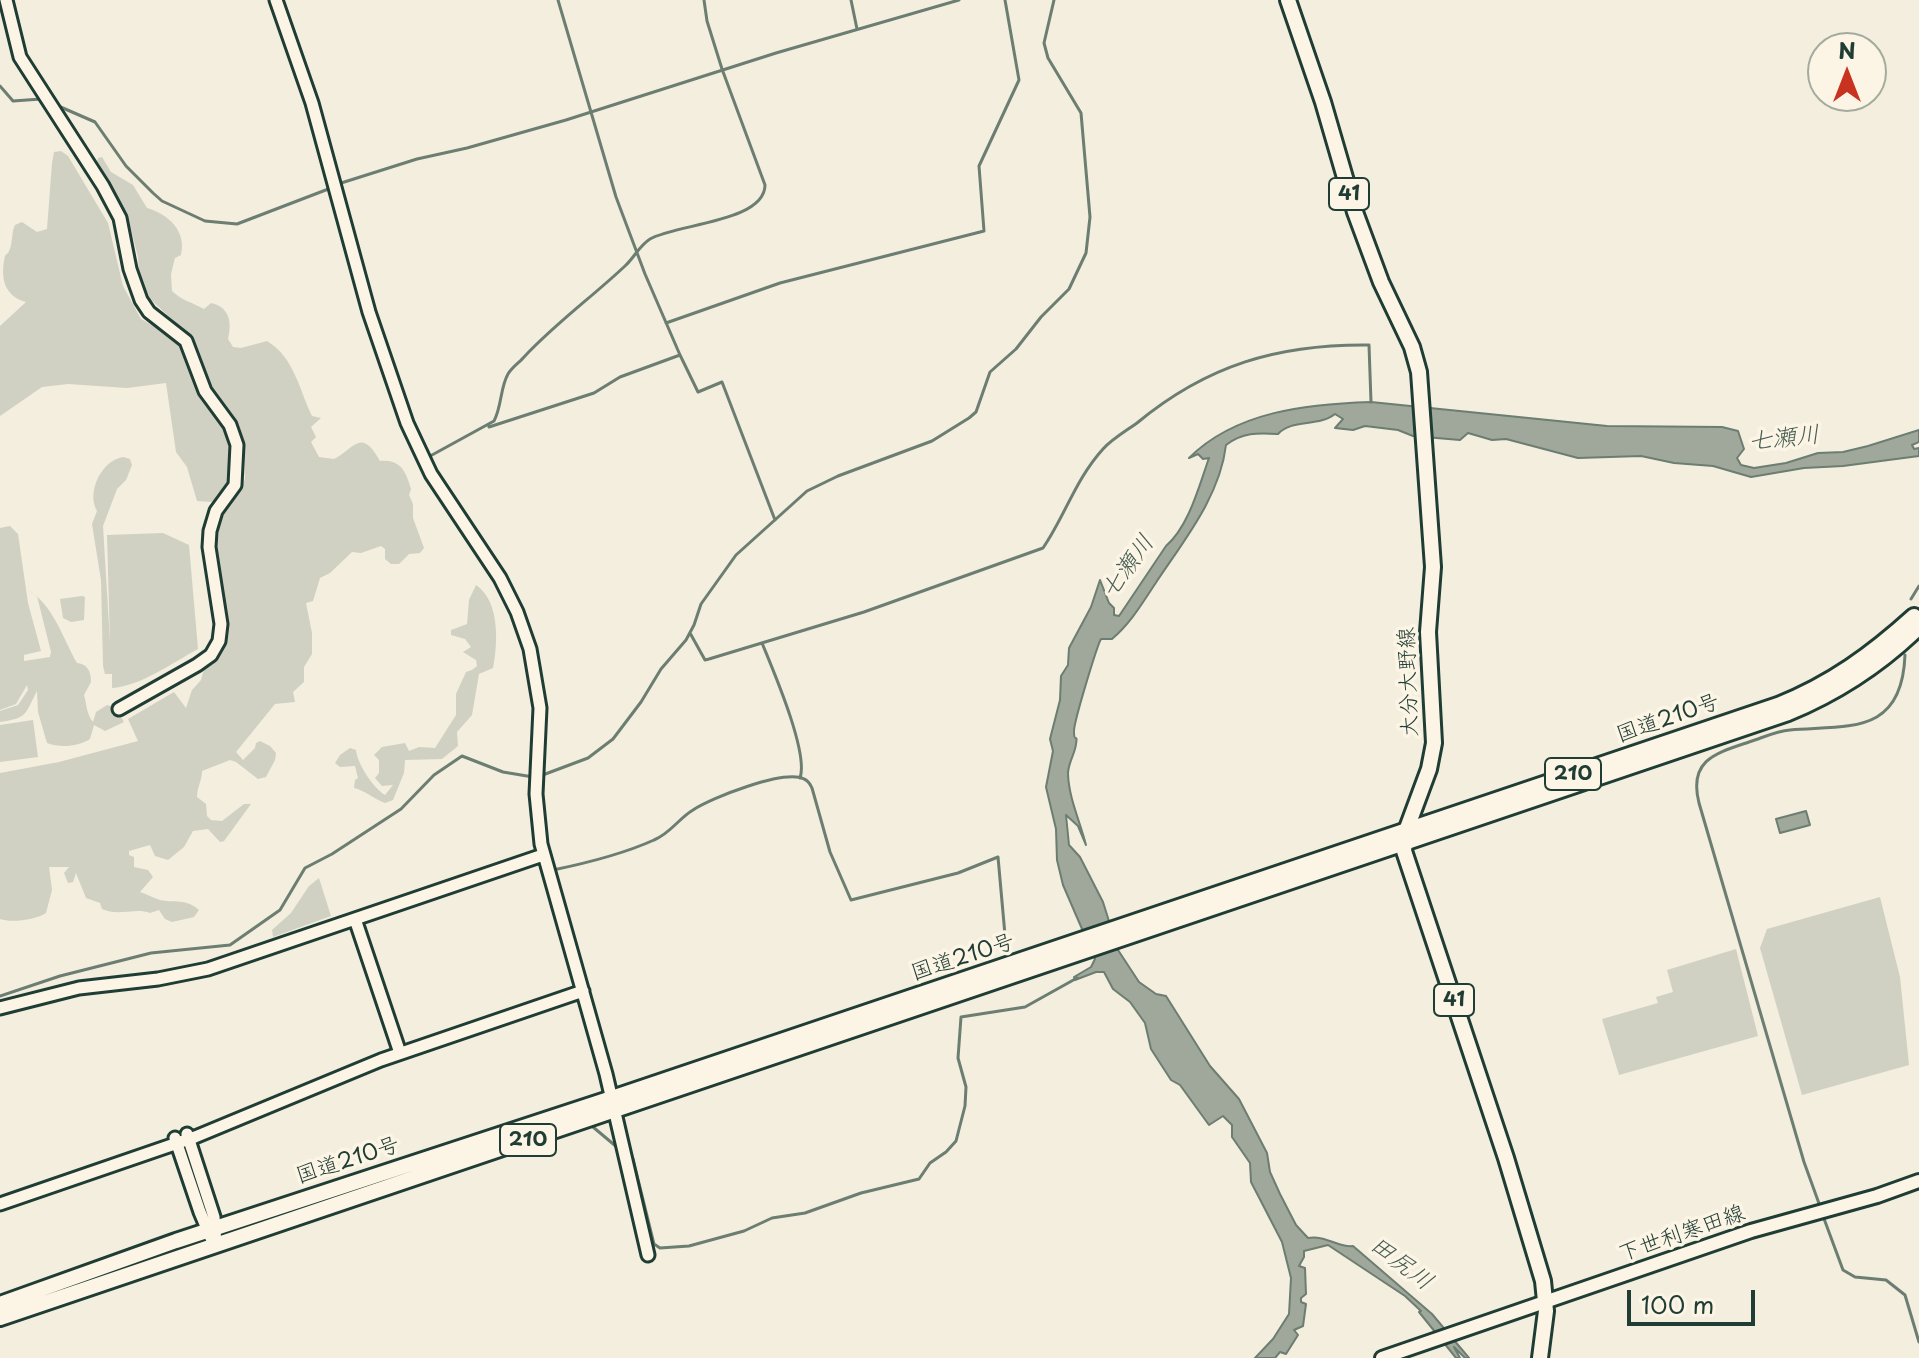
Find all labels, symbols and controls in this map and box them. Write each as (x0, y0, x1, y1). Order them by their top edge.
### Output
north arrow (1807, 32, 1887, 112)
text: N (1838, 33, 1856, 66)
road number: 41 (1329, 178, 1369, 210)
water label: 七瀬川 (1747, 421, 1821, 457)
water label: 七瀬川 (1095, 529, 1161, 605)
street label: 大分大野線 (1394, 627, 1424, 737)
street label: 国道210号 (1613, 689, 1723, 749)
road number: 210 (1545, 758, 1601, 790)
street label: 国道210号 (908, 929, 1018, 987)
road number: 41 (1434, 984, 1474, 1016)
road number: 210 (500, 1124, 556, 1156)
street label: 国道210号 (293, 1132, 403, 1190)
street label: 下世利寒田線 (1615, 1200, 1749, 1268)
water label: 田尻川 (1364, 1231, 1438, 1297)
scale bar (1631, 1274, 1759, 1324)
text: 100 m (1641, 1286, 1714, 1322)

